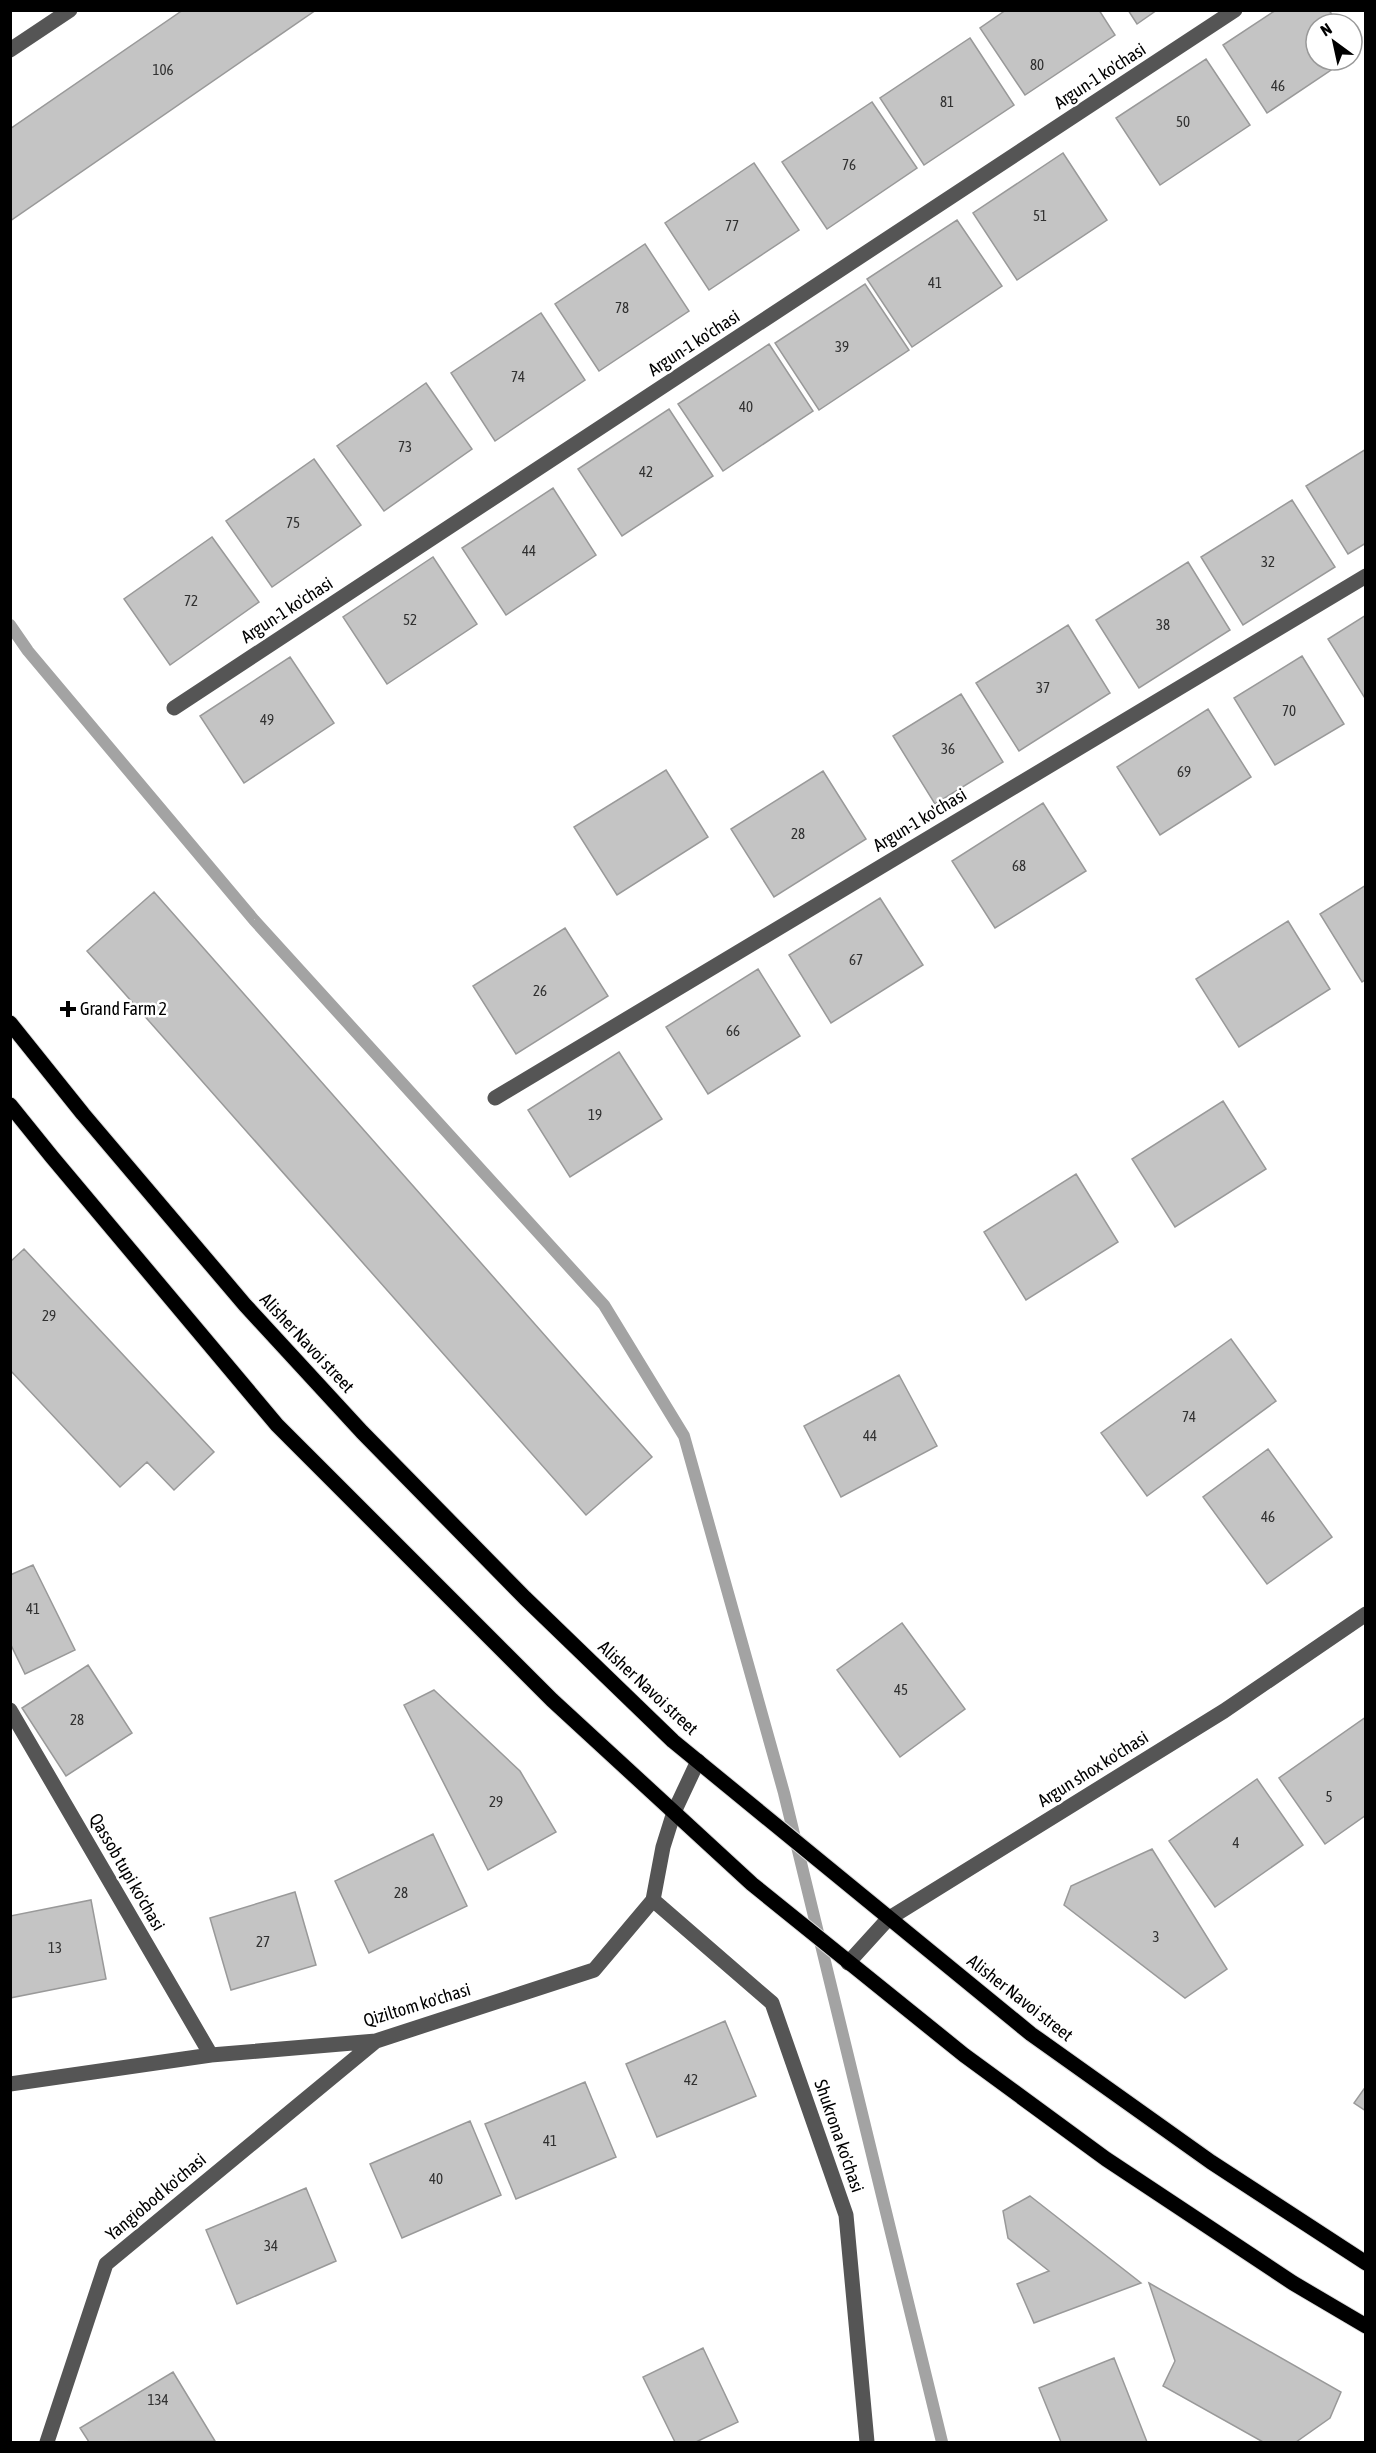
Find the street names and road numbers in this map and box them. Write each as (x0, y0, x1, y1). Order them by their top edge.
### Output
street label: Argun-1 ko'chasi (1050, 38, 1150, 113)
street label: Argun-1 ko'chasi (644, 305, 744, 380)
street label: Argun-1 ko'chasi (237, 572, 337, 647)
street label: Argun-1 ko'chasi (869, 784, 970, 856)
street label: Alisher Navoi street (256, 1289, 359, 1397)
street label: Alisher Navoi street (594, 1636, 702, 1739)
street label: Argun shox ko'chasi (1034, 1726, 1152, 1811)
street label: Qassob tupi ko'chasi (85, 1809, 169, 1934)
street label: Alisher Navoi street (963, 1950, 1077, 2045)
street label: Qiziltom ko'chasi (361, 1978, 473, 2031)
street label: Shukrona ko'chasi (810, 2077, 869, 2195)
street label: Yangiobod ko'chasi (101, 2149, 210, 2245)

